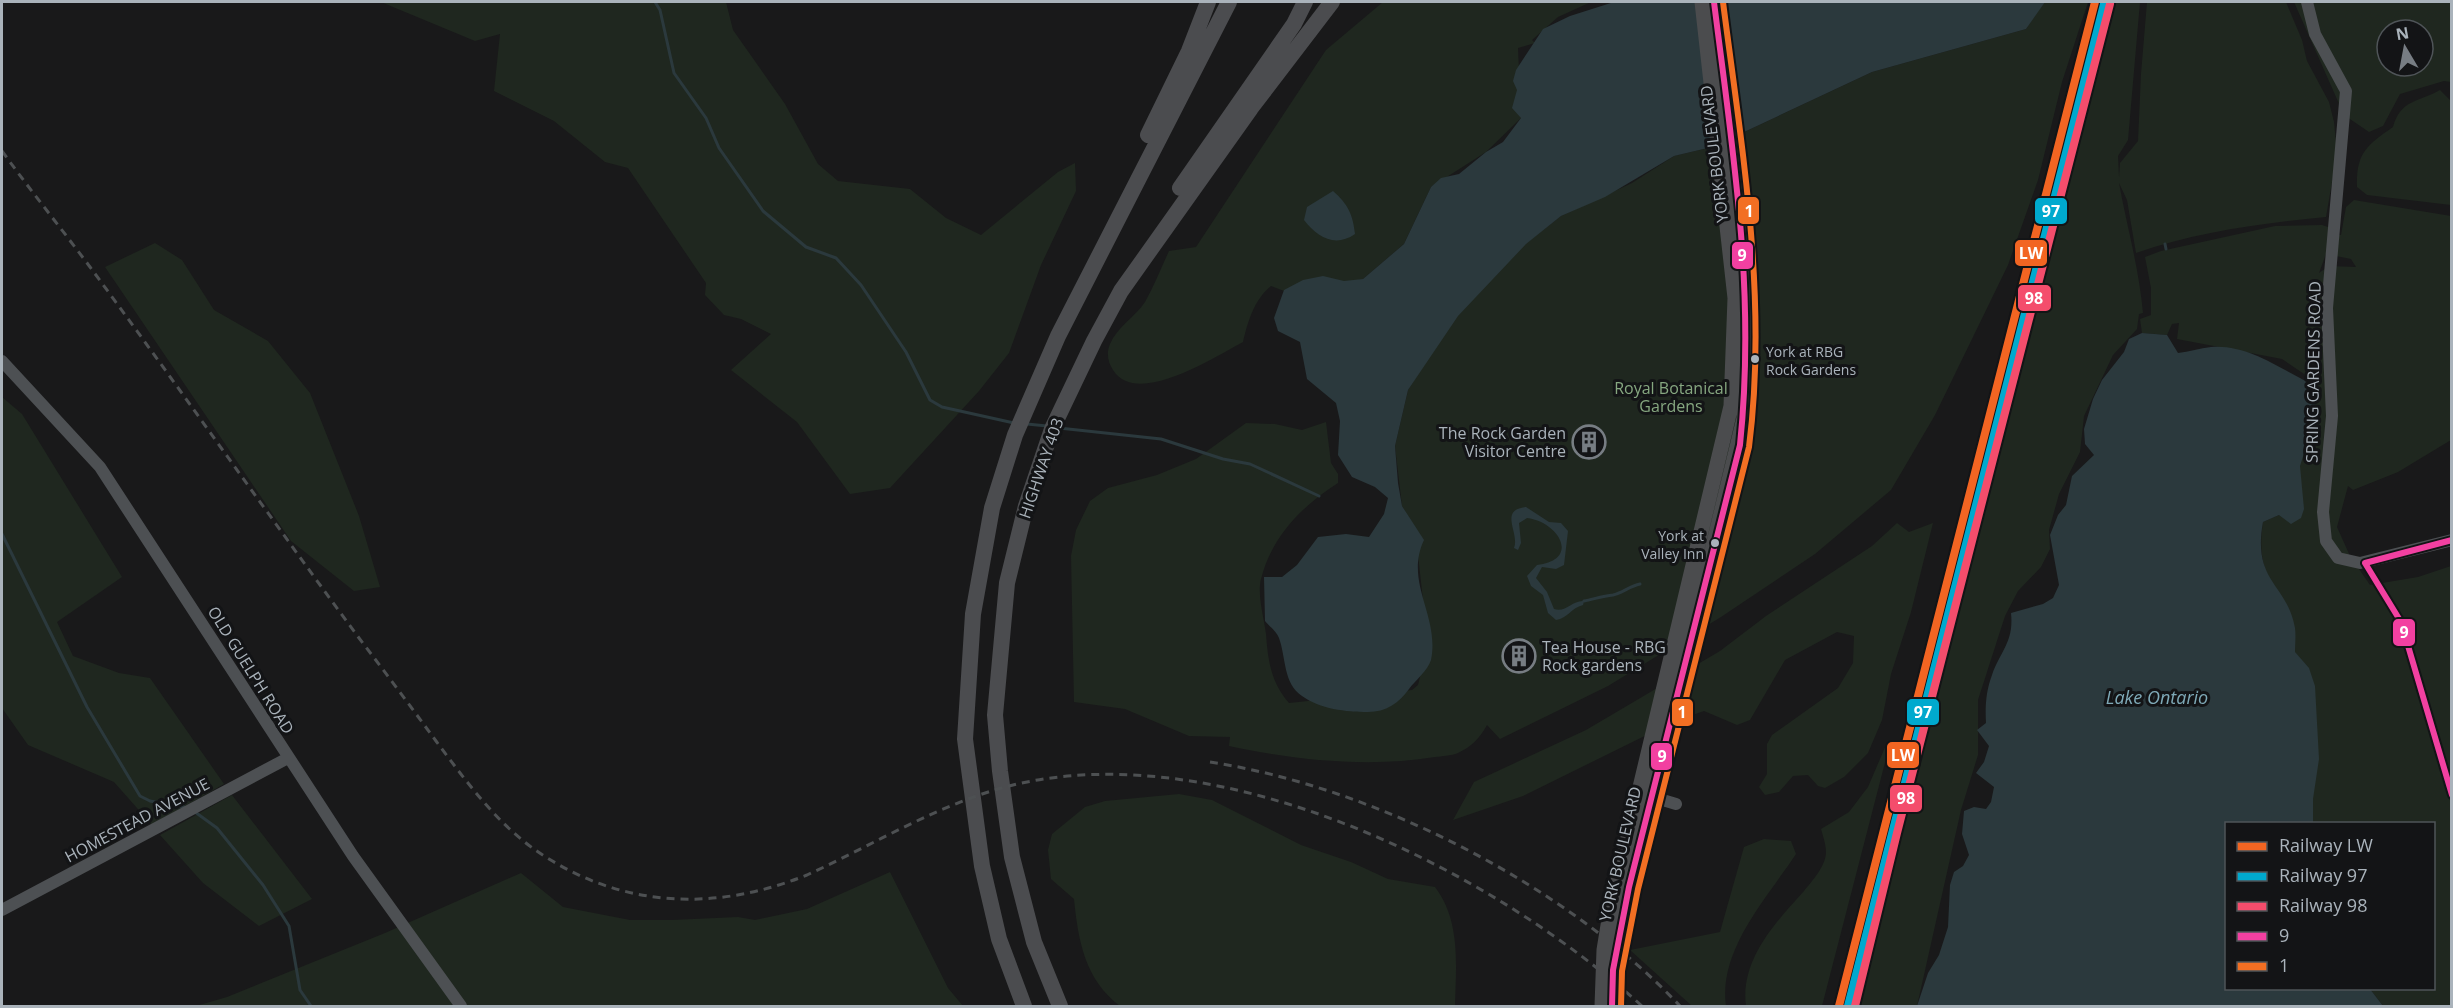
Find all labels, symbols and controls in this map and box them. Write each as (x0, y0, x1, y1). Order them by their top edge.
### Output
north arrow (2375, 18, 2435, 78)
text: N (2394, 21, 2411, 45)
street label: YORK BOULEVARD (1695, 84, 1733, 224)
line badge: 1 (1737, 196, 1760, 225)
line badge: 97 (2034, 197, 2068, 225)
text: 1 (1744, 200, 1754, 222)
text: 97 (2042, 200, 2060, 222)
line badge: LW (2014, 239, 2048, 267)
line badge: 9 (1731, 241, 1754, 270)
text: LW (2019, 242, 2044, 264)
text: 9 (1737, 244, 1747, 266)
street label: SPRING GARDENS ROAD (2300, 281, 2326, 463)
line badge: 98 (2017, 284, 2052, 312)
text: 98 (2025, 287, 2043, 309)
place label: York at RBG Rock Gardens (1766, 342, 1856, 379)
marker: York at RBG Rock Gardens (1749, 353, 1761, 365)
park label: Royal Botanical Gardens (1614, 377, 1728, 417)
street label: HIGHWAY 403 (1013, 415, 1069, 521)
place label: The Rock Garden Visitor Centre (1439, 422, 1566, 462)
building icon: The Rock Garden Visitor Centre (1571, 424, 1607, 460)
place label: York at Valley Inn (1641, 526, 1704, 563)
marker: York at Valley Inn (1709, 537, 1721, 549)
street label: OLD GUELPH ROAD (203, 602, 299, 738)
line badge: 9 (2392, 618, 2416, 647)
text: 9 (2399, 621, 2409, 643)
place label: Tea House - RBG Rock gardens (1542, 636, 1666, 676)
building icon: Tea House - RBG Rock gardens (1501, 638, 1537, 674)
water label: Lake Ontario (2106, 685, 2208, 709)
line badge: 1 (1671, 698, 1694, 727)
line badge: 97 (1906, 698, 1940, 726)
text: 1 (1677, 701, 1687, 723)
text: 97 (1914, 701, 1932, 723)
line badge: LW (1886, 741, 1920, 769)
line badge: 9 (1650, 742, 1673, 771)
text: LW (1891, 744, 1916, 766)
text: 9 (1657, 745, 1667, 767)
street label: HOMESTEAD AVENUE (61, 772, 213, 868)
street label: YORK BOULEVARD (1594, 784, 1646, 924)
line badge: 98 (1889, 784, 1923, 813)
text: 98 (1897, 787, 1915, 809)
legend (2225, 822, 2435, 990)
text: Railway LW (2279, 833, 2373, 857)
text: Railway 97 (2279, 863, 2367, 887)
text: Railway 98 (2279, 893, 2367, 917)
text: 9 (2279, 923, 2289, 947)
text: 1 (2279, 953, 2289, 977)

